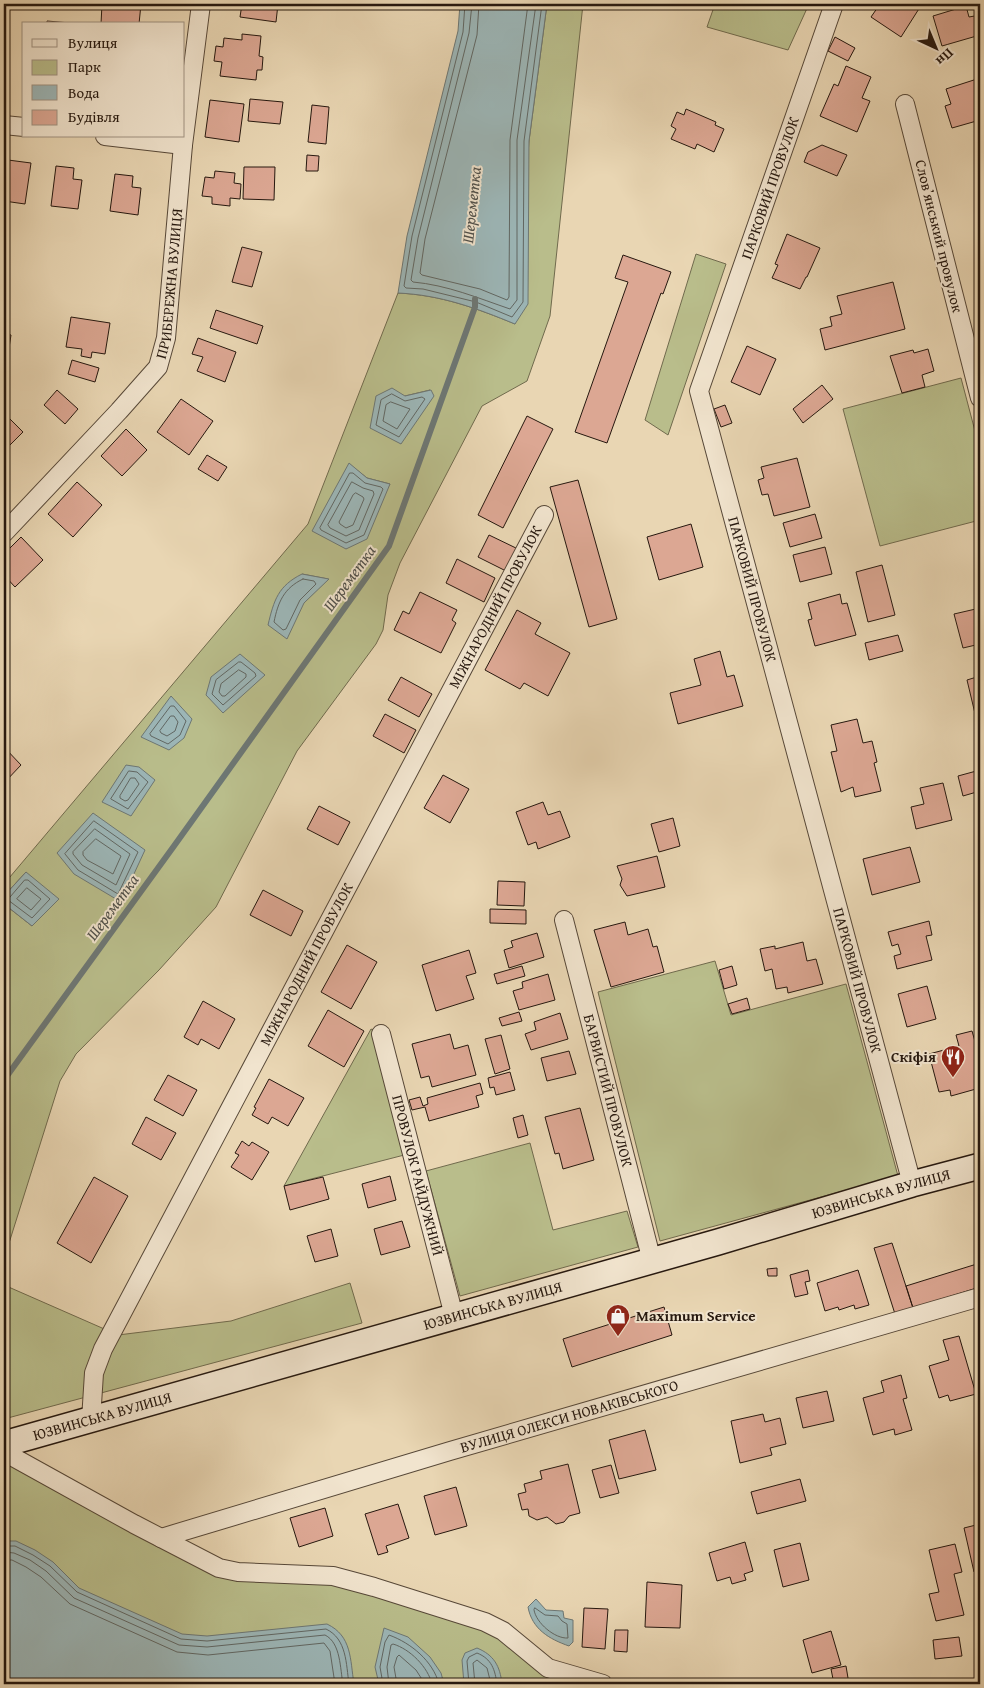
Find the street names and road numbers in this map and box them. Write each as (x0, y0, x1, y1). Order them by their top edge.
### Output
street label: ПАРКОВИЙ ПРОВУЛОК (735, 113, 804, 262)
street label: Словʼянський провулок (910, 157, 969, 315)
street label: ПРИБЕРЕЖНА ВУЛИЦЯ (150, 207, 187, 361)
street label: ПАРКОВИЙ ПРОВУЛОК (723, 514, 782, 665)
street label: МІЖНАРОДНИЙ ПРОВУЛОК (443, 521, 547, 692)
street label: МІЖНАРОДНИЙ ПРОВУЛОК (254, 878, 358, 1049)
street label: ПАРКОВИЙ ПРОВУЛОК (828, 905, 888, 1056)
street label: БАРВИСТИЙ ПРОВУЛОК (579, 1012, 638, 1170)
street label: ПРОВУЛОК РАЙДУЖНИЙ (387, 1093, 449, 1258)
street label: ЮЗВИНСЬКА ВУЛИЦЯ (809, 1163, 952, 1223)
street label: ЮЗВИНСЬКА ВУЛИЦЯ (421, 1276, 565, 1335)
street label: ВУЛИЦЯ ОЛЕКСИ НОВАКІВСЬКОГО (457, 1374, 681, 1458)
street label: ЮЗВИНСЬКА ВУЛИЦЯ (30, 1386, 174, 1445)

